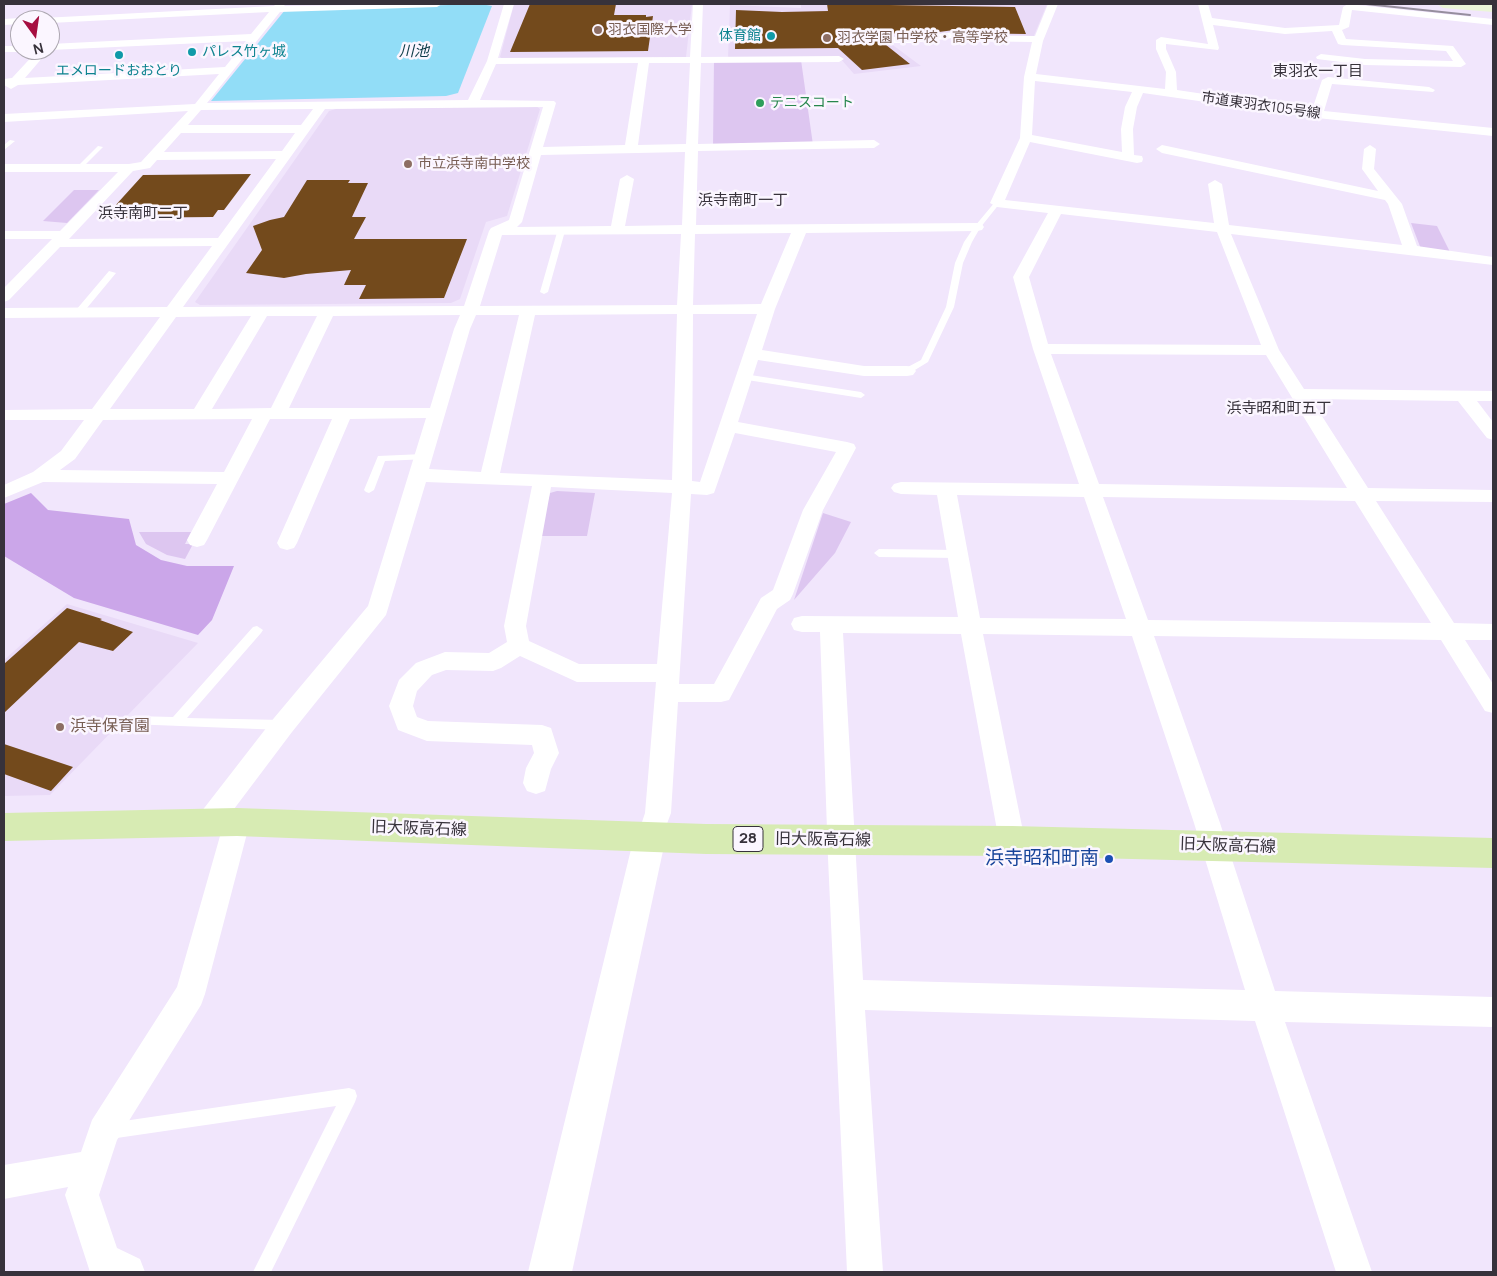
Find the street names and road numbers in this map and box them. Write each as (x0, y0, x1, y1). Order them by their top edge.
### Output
street label: 市道東羽衣105号線 (1200, 89, 1322, 123)
street label: 旧大阪高石線 (371, 818, 467, 840)
road number: 28 (733, 826, 763, 852)
street label: 旧大阪高石線 (775, 830, 871, 850)
street label: 旧大阪高石線 (1180, 835, 1276, 857)

